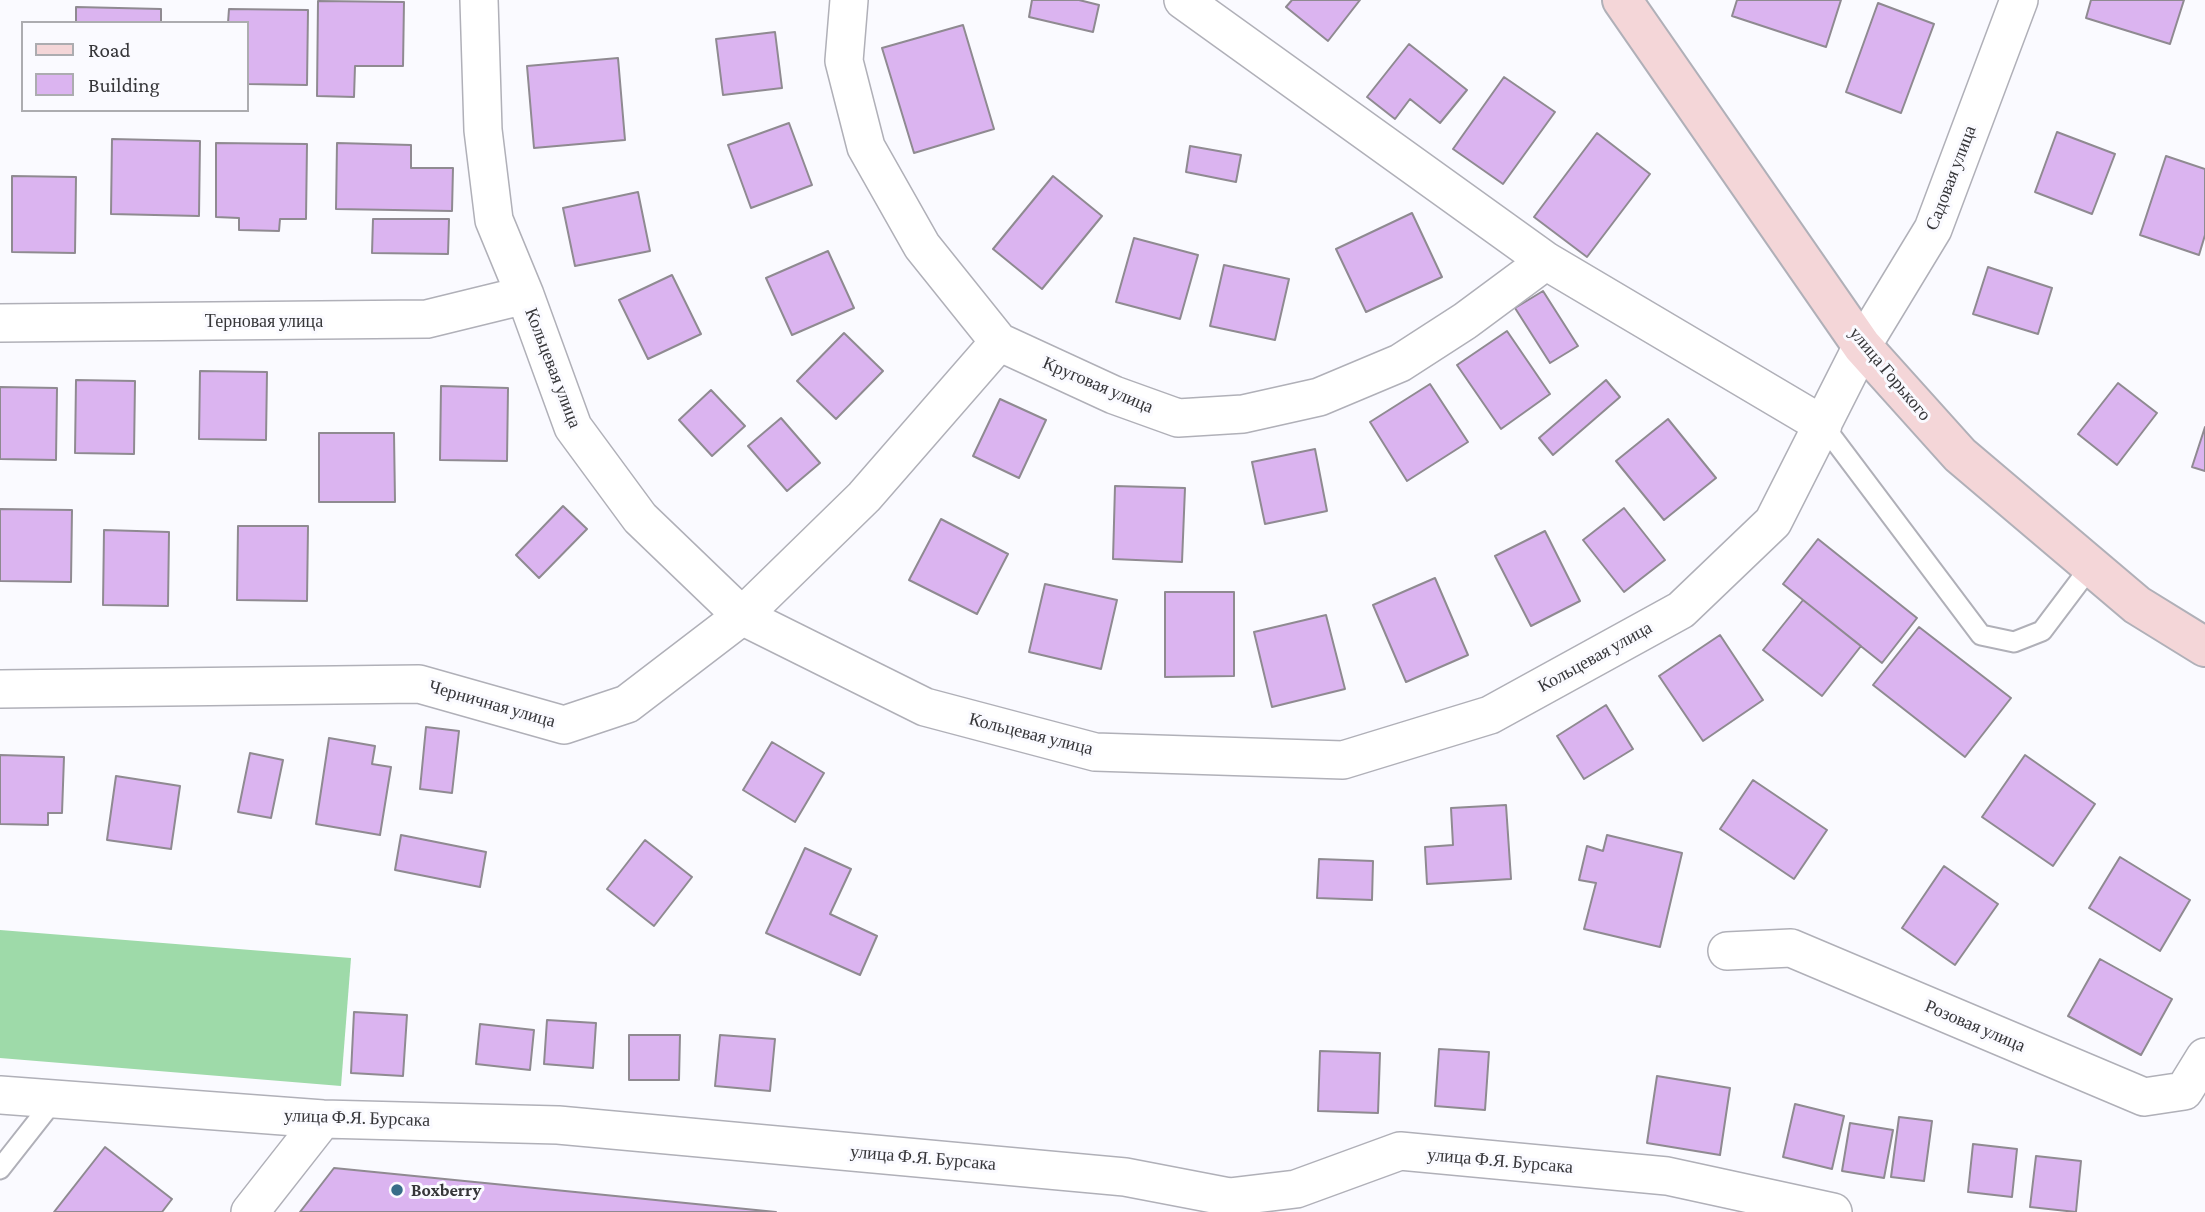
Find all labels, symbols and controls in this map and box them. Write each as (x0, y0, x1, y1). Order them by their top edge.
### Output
legend (21, 21, 248, 112)
text: Road (88, 38, 131, 62)
text: Building (88, 73, 160, 97)
street label: Садовая улица (1921, 123, 1981, 233)
street label: Кольцевая улица (520, 305, 586, 431)
street label: Терновая улица (205, 310, 323, 332)
street label: улица Горького (1845, 323, 1935, 425)
street label: Круговая улица (1039, 352, 1157, 418)
street label: Кольцевая улица (1534, 617, 1656, 697)
street label: Черничная улица (426, 676, 558, 732)
street label: Кольцевая улица (967, 708, 1095, 760)
street label: Розовая улица (1922, 995, 2028, 1057)
street label: улица Ф.Я. Бурсака (284, 1105, 430, 1131)
street label: улица Ф.Я. Бурсака (849, 1141, 997, 1175)
street label: улица Ф.Я. Бурсака (1426, 1144, 1574, 1178)
place label: Boxberry (411, 1179, 481, 1201)
marker: Boxberry (389, 1182, 405, 1198)

